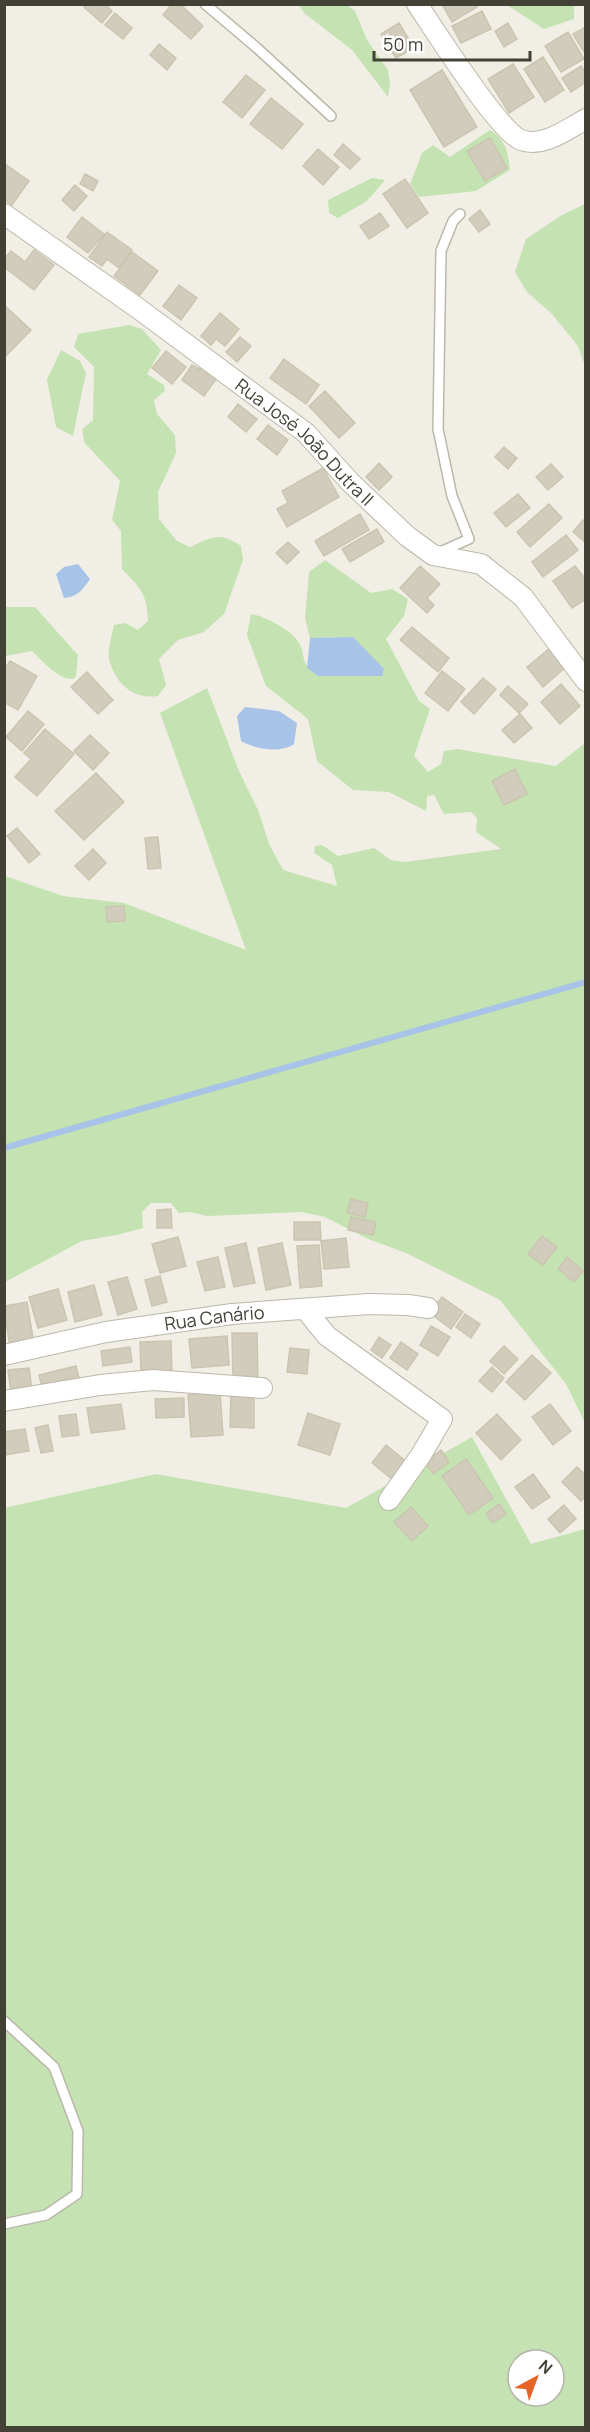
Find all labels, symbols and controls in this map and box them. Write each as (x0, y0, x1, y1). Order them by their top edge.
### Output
scale bar (374, 24, 530, 62)
text: 50 m (383, 32, 423, 56)
street label: Rua José João Dutra II (231, 373, 379, 511)
street label: Rua Canário (163, 1300, 265, 1336)
north arrow (506, 2348, 566, 2408)
text: N (534, 2355, 557, 2379)

